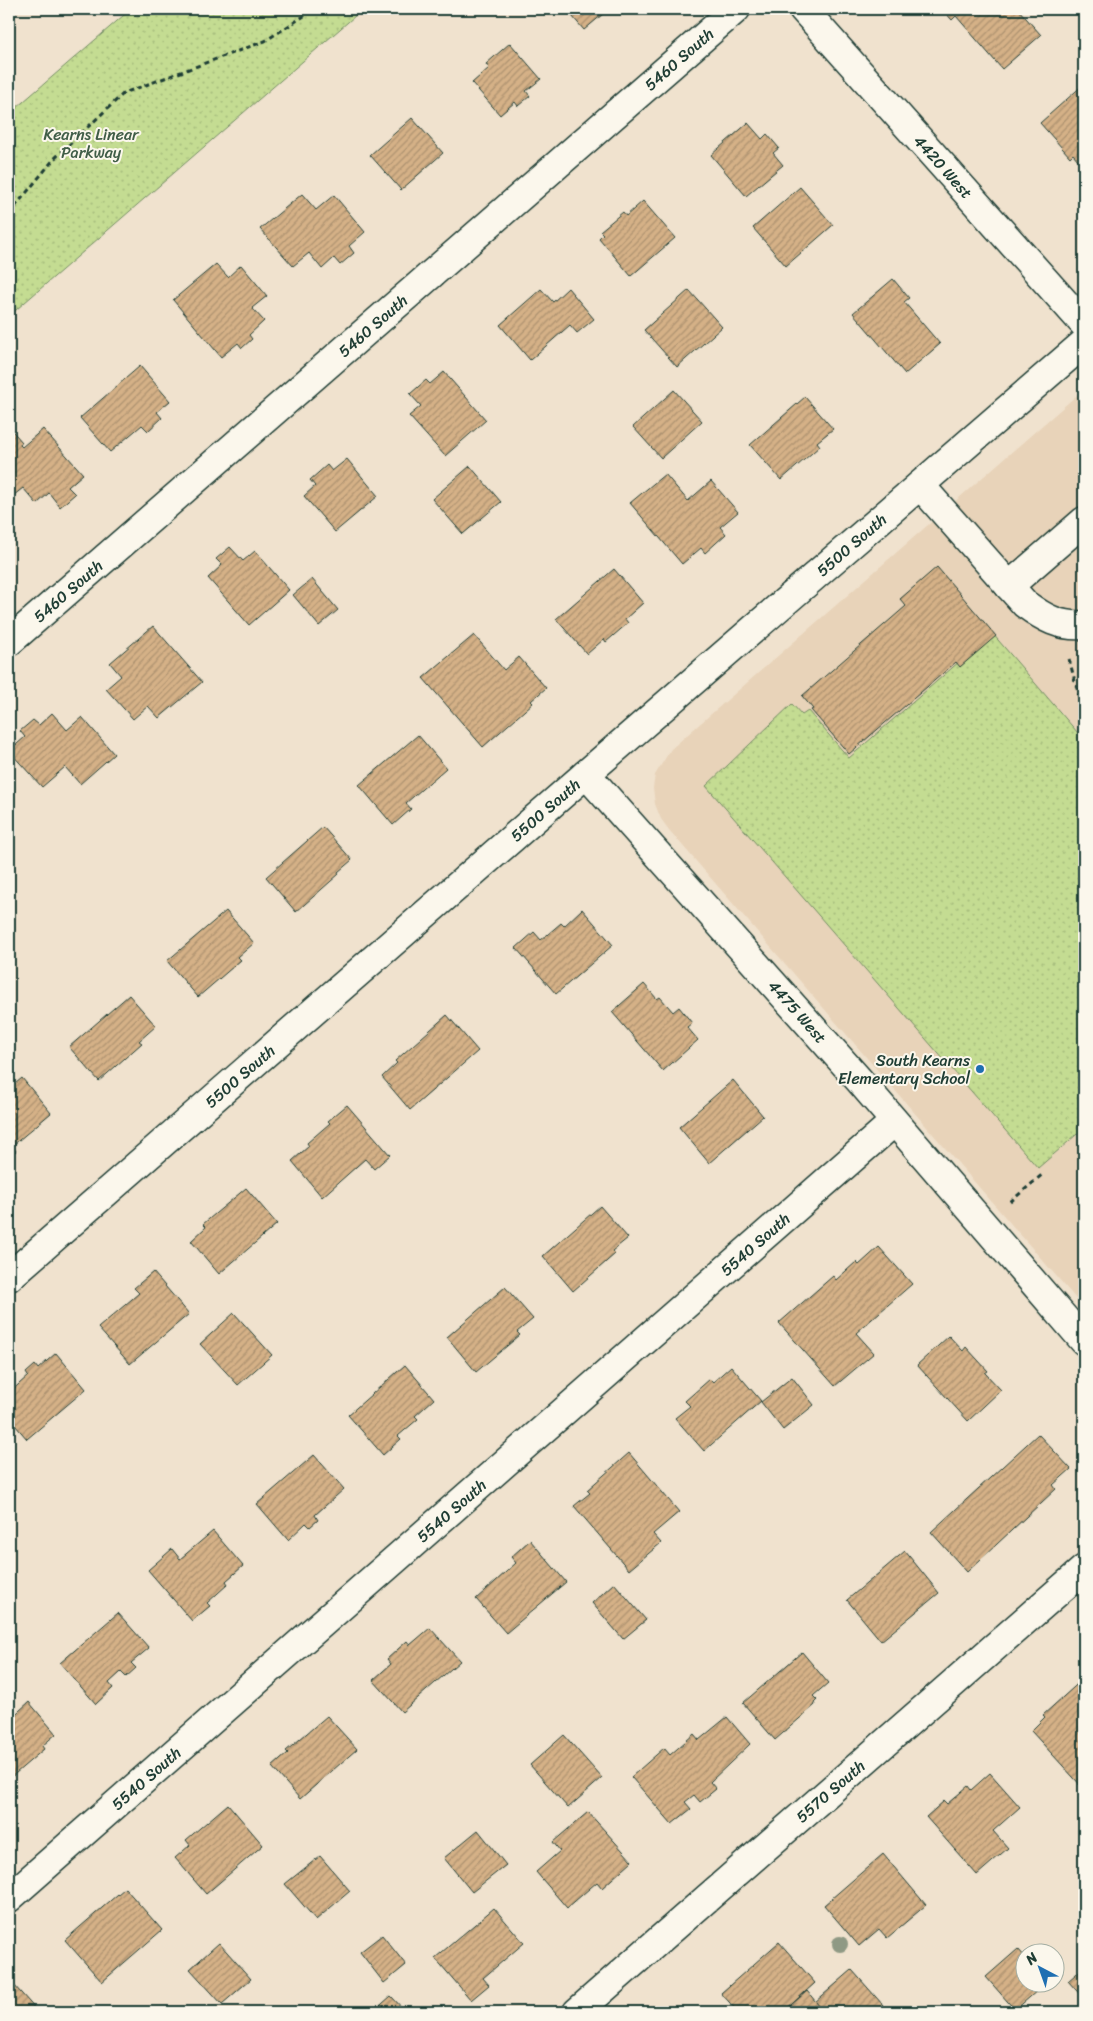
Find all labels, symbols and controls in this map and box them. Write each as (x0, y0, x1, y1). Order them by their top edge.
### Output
street label: 5460 South (637, 20, 721, 98)
park label: Kearns Linear Parkway (43, 120, 140, 167)
street label: 4420 West (906, 128, 980, 206)
street label: 5460 South (331, 287, 415, 365)
street label: 5500 South (809, 506, 893, 584)
street label: 5460 South (26, 552, 110, 630)
street label: 5500 South (503, 771, 587, 849)
street label: 4475 West (761, 973, 834, 1050)
street label: 5500 South (198, 1037, 282, 1116)
place label: South Kearns Elementary School (838, 1046, 971, 1093)
marker: South Kearns Elementary School (974, 1063, 986, 1075)
street label: 5540 South (713, 1205, 797, 1284)
street label: 5540 South (410, 1471, 493, 1550)
street label: 5540 South (104, 1739, 188, 1818)
street label: 5570 South (789, 1752, 872, 1830)
north arrow (1016, 1944, 1066, 1994)
text: N (1019, 1946, 1044, 1972)

